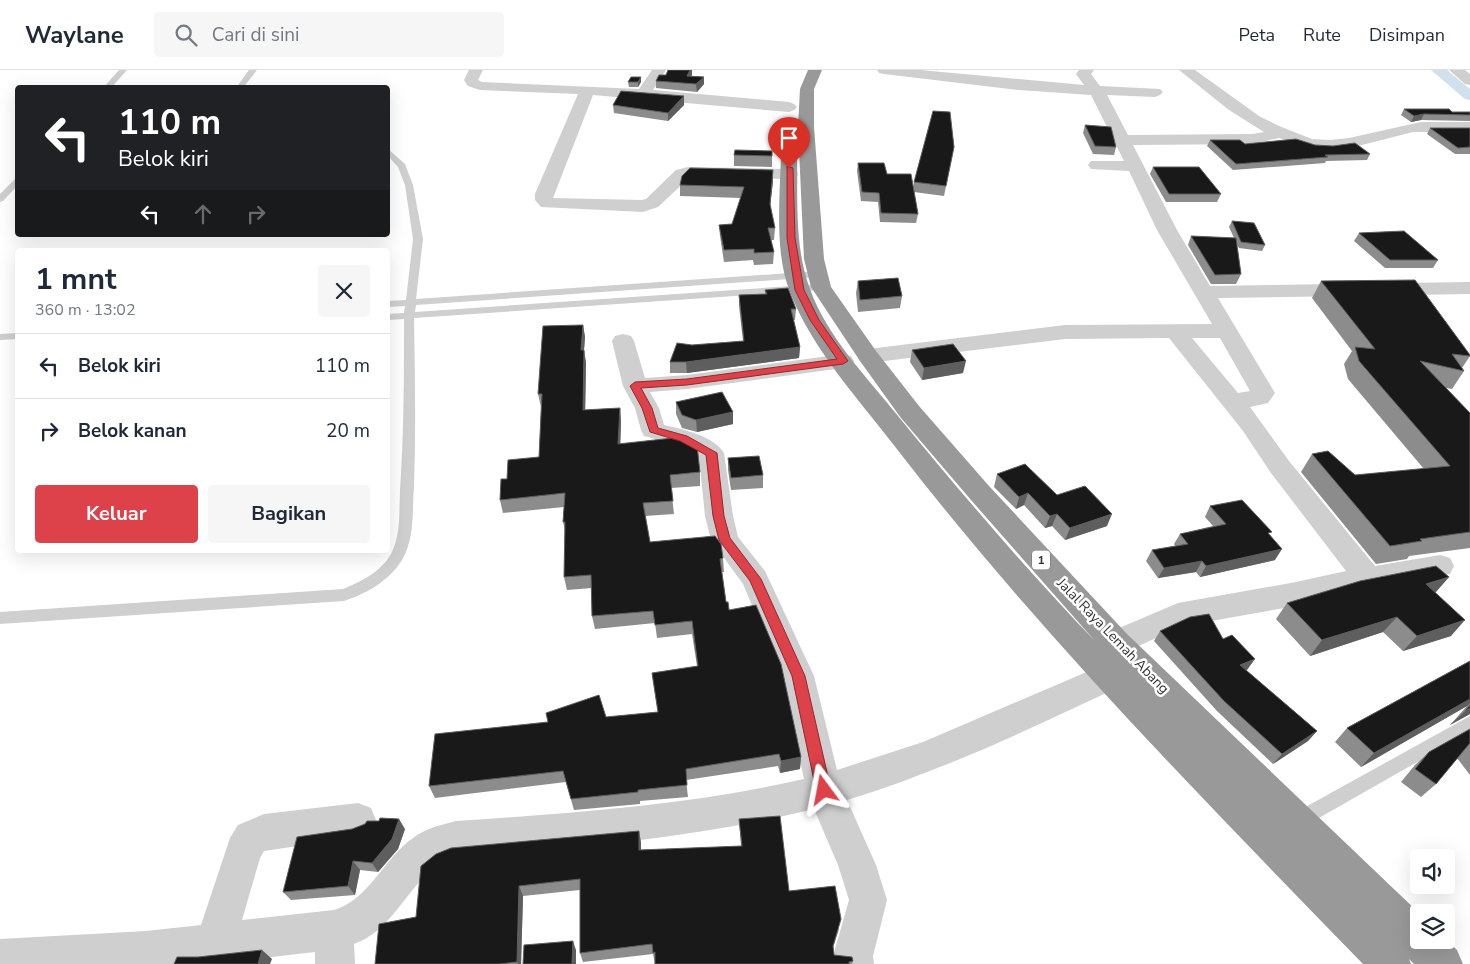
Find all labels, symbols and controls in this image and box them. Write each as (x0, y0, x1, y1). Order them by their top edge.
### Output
search box (154, 12, 504, 57)
text: Waylane (25, 19, 124, 51)
icon: search (172, 21, 200, 49)
text: Cari di sini (212, 22, 300, 48)
text: Peta (1239, 23, 1275, 47)
text: Rute (1303, 23, 1341, 47)
text: Disimpan (1369, 23, 1445, 47)
text: 110 m (118, 99, 221, 146)
icon: left (35, 105, 100, 170)
pin (768, 117, 810, 168)
icon: arrive (775, 124, 803, 152)
text: Belok kiri (118, 144, 209, 174)
icon: left (136, 200, 164, 228)
icon: ahead (189, 200, 217, 228)
icon: right (242, 200, 270, 228)
text: 1 mnt (35, 259, 116, 300)
button: close (318, 265, 370, 317)
text: 360 m · 13:02 (35, 299, 136, 321)
icon: left (35, 352, 63, 380)
text: Belok kiri (78, 353, 161, 379)
text: 110 m (315, 353, 370, 379)
icon: right (35, 417, 63, 445)
text: Belok kanan (78, 418, 187, 444)
text: 20 m (326, 418, 370, 444)
button: Keluar (35, 485, 198, 543)
button: Bagikan (208, 485, 370, 543)
road number: 1 (1032, 550, 1050, 570)
street label: Jalal Raya Lemah Abang (1052, 573, 1173, 698)
position arrow (797, 763, 849, 815)
map controls (1410, 849, 1455, 949)
button: sound (1410, 849, 1455, 894)
button: layers (1410, 904, 1455, 949)

